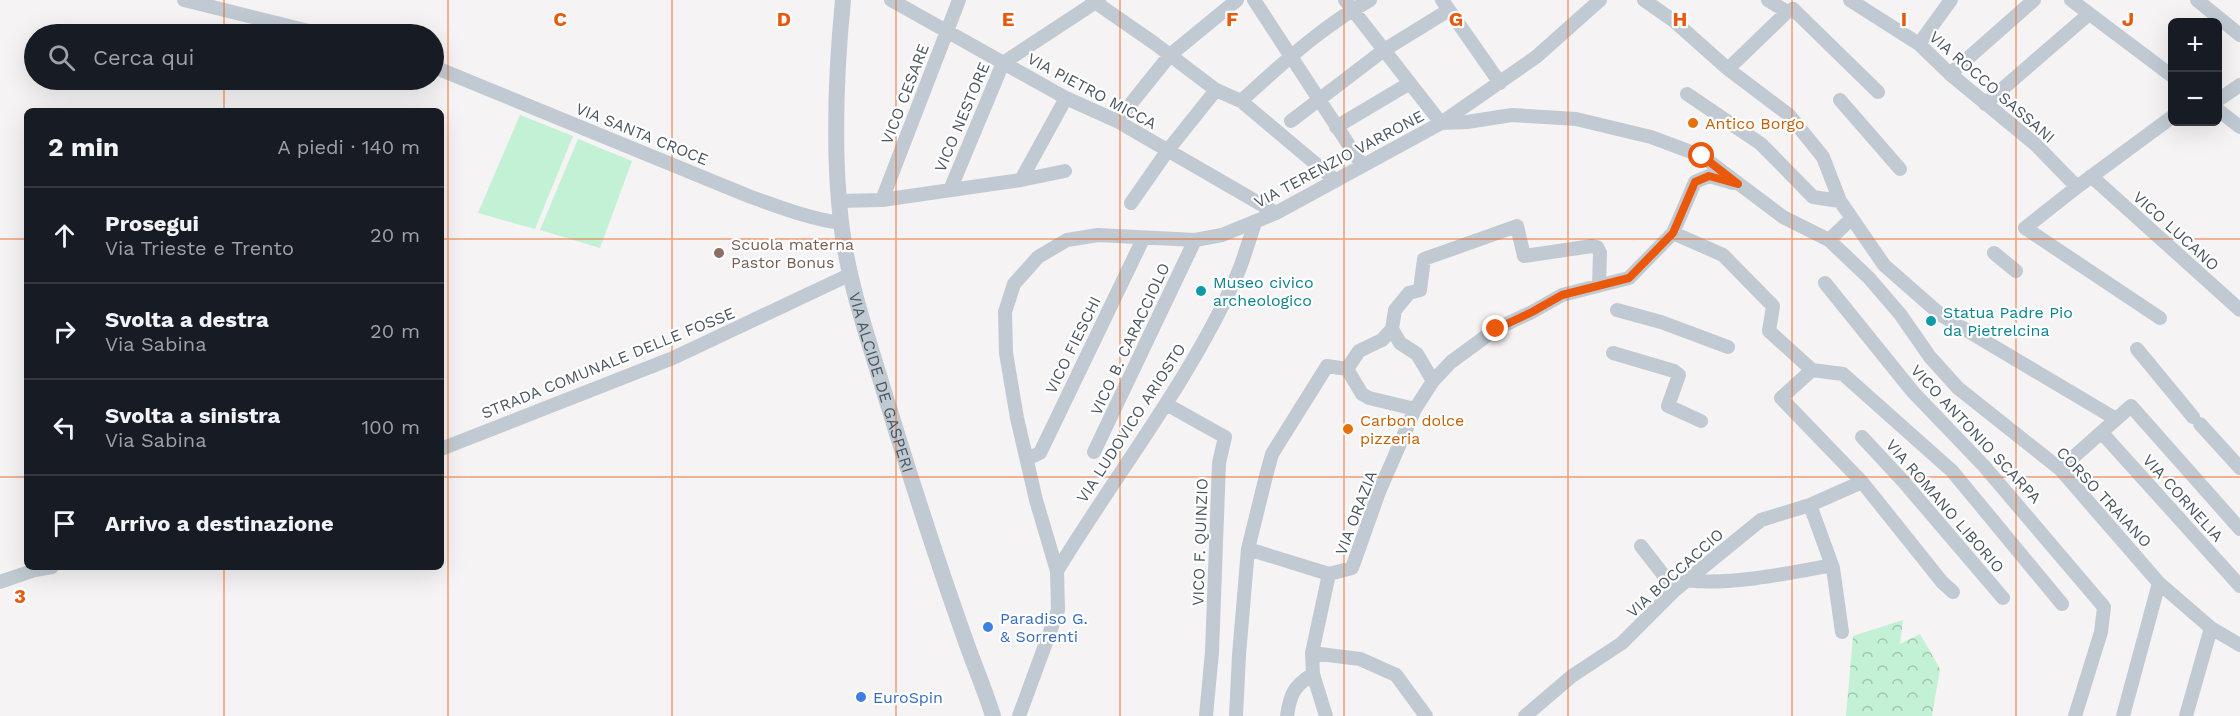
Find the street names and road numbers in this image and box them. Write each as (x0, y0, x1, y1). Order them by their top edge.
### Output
street label: VIA ROCCO SASSANI (1925, 27, 2059, 147)
street label: VICO CESARE (877, 41, 933, 147)
street label: VIA PIETRO MICCA (1024, 49, 1160, 133)
street label: VICO NESTORE (930, 59, 994, 175)
street label: VIA SANTA CROCE (573, 99, 711, 169)
street label: VIA TERENZIO VARRONE (1251, 106, 1427, 212)
street label: VICO LUCANO (2129, 187, 2223, 275)
street label: VICO B. CARACCIOLO (1086, 260, 1174, 418)
street label: VIA ALCIDE DE GASPERI (845, 290, 918, 475)
street label: VICO FIESCHI (1041, 293, 1105, 397)
street label: STRADA COMUNALE DELLE FOSSE (479, 303, 737, 423)
street label: VIA LUDOVICO ARIOSTO (1072, 340, 1190, 506)
street label: VICO ANTONIO SCARPA (1907, 361, 2045, 507)
street label: VIA ROMANO LIBORIO (1882, 435, 2008, 577)
street label: CORSO TRAIANO (2052, 443, 2156, 551)
street label: VIA CORNELIA (2139, 450, 2227, 546)
street label: VIA ORAZIA (1331, 468, 1381, 558)
street label: VICO F. QUINZIO (1188, 478, 1212, 606)
street label: VIA BOCCACCIO (1623, 525, 1727, 621)

